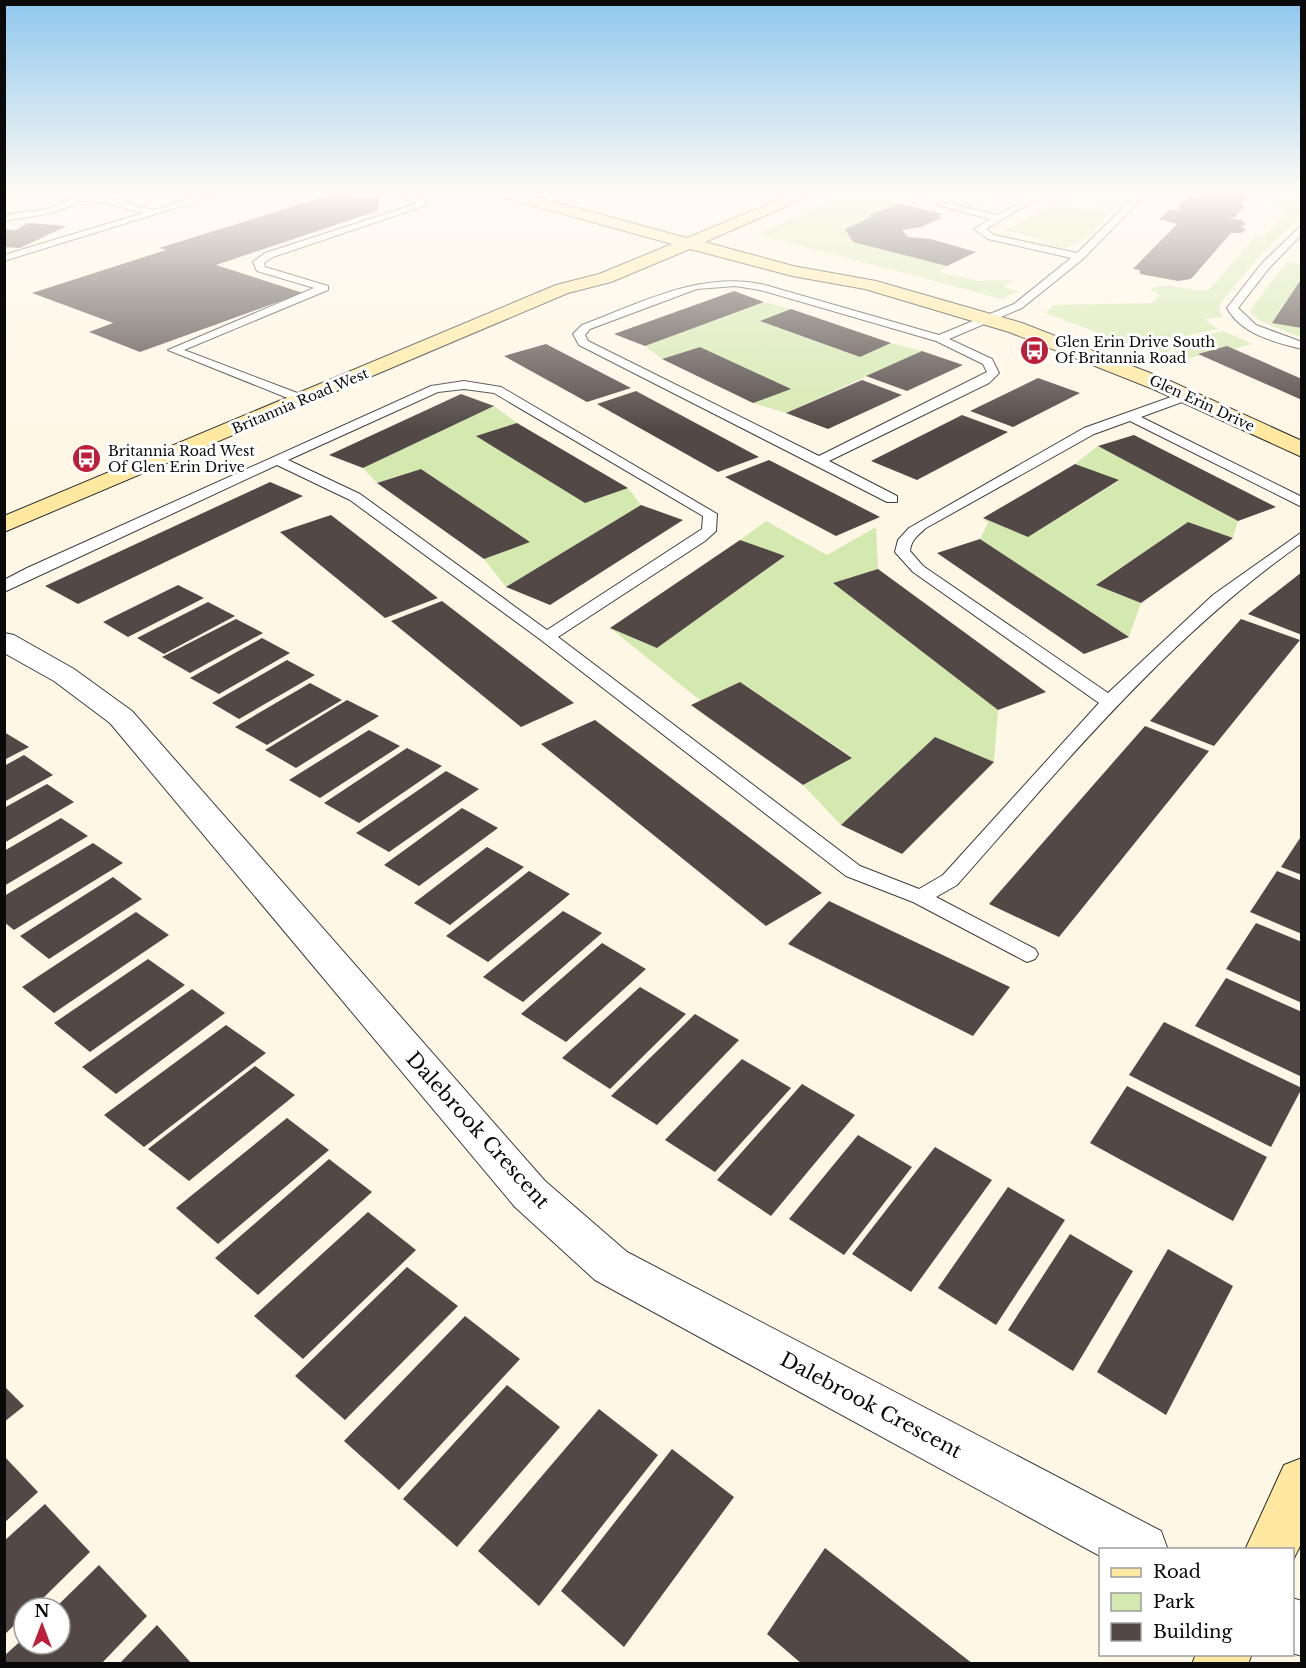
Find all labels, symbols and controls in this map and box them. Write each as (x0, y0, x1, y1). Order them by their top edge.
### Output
place label: Glen Erin Drive South Of Britannia Road (1055, 333, 1216, 367)
bus stop icon: Glen Erin Drive South Of Britannia Road (1018, 334, 1050, 366)
street label: Britannia Road West (229, 364, 372, 438)
street label: Glen Erin Drive (1147, 371, 1257, 435)
place label: Britannia Road West Of Glen Erin Drive (108, 442, 255, 476)
bus stop icon: Britannia Road West Of Glen Erin Drive (71, 443, 103, 475)
street label: Dalebrook Crescent (401, 1047, 555, 1214)
street label: Dalebrook Crescent (776, 1347, 966, 1463)
legend (1099, 1548, 1294, 1656)
text: Road (1153, 1561, 1201, 1583)
text: Park (1153, 1591, 1195, 1613)
north arrow (12, 1596, 72, 1656)
text: N (34, 1601, 50, 1621)
text: Building (1153, 1621, 1232, 1643)

